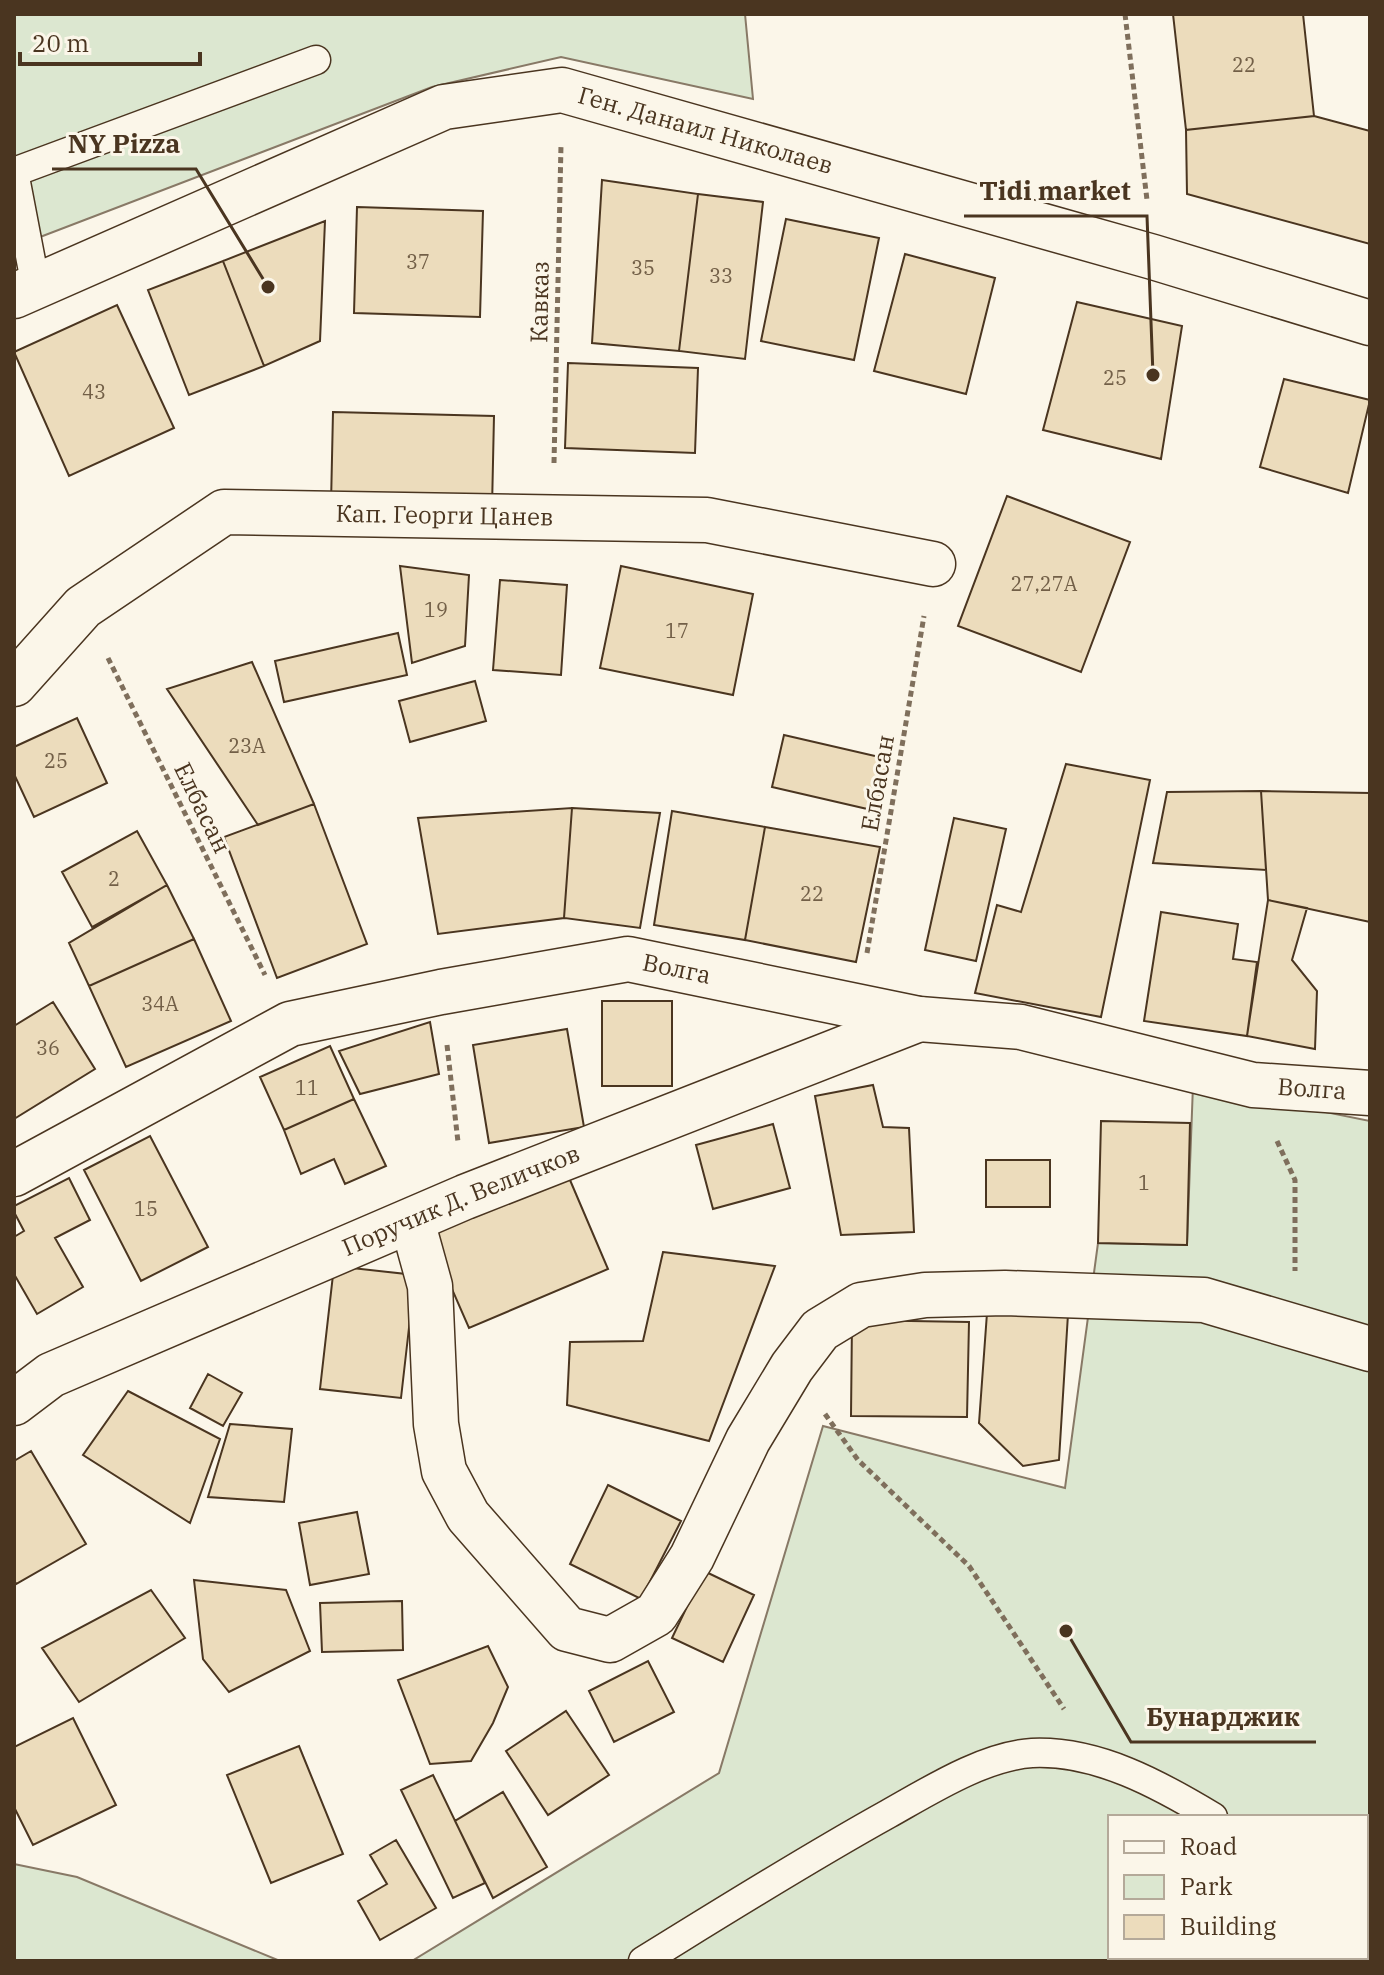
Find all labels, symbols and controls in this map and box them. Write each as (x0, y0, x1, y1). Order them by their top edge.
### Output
scale bar (20, 16, 200, 66)
text: 20 m (32, 27, 89, 59)
house number: 22 (1232, 51, 1256, 78)
street label: Ген. Данаил Николаев (575, 78, 837, 181)
callout: NY Pizza (52, 119, 196, 169)
text: NY Pizza (68, 126, 180, 160)
callout: Tidi market (964, 166, 1147, 216)
text: Tidi market (979, 173, 1131, 207)
house number: 37 (406, 248, 430, 275)
house number: 35 (631, 254, 655, 281)
street label: Кавказ (522, 261, 556, 343)
house number: 33 (709, 262, 733, 289)
house number: 25 (1103, 364, 1127, 391)
house number: 43 (82, 378, 106, 405)
street label: Кап. Георги Цанев (336, 497, 554, 532)
house number: 27,27A (1010, 570, 1078, 597)
house number: 19 (424, 596, 448, 623)
house number: 17 (665, 617, 689, 644)
house number: 23А (228, 732, 266, 759)
street label: Елбасан (853, 732, 901, 834)
house number: 25 (44, 747, 68, 774)
street label: Елбасан (167, 757, 239, 858)
house number: 2 (108, 865, 120, 892)
house number: 22 (800, 880, 824, 907)
street label: Волга (640, 945, 714, 991)
house number: 34А (141, 990, 179, 1017)
house number: 36 (36, 1034, 60, 1061)
street label: Волга (1277, 1070, 1347, 1106)
house number: 11 (295, 1074, 319, 1101)
street label: Поручик Д. Величков (337, 1137, 584, 1263)
house number: 1 (1138, 1169, 1150, 1196)
house number: 15 (134, 1195, 158, 1222)
callout: Бунарджик (1131, 1692, 1316, 1742)
text: Бунарджик (1146, 1699, 1300, 1733)
legend (1108, 1815, 1368, 1959)
text: Road (1180, 1830, 1237, 1862)
text: Park (1180, 1870, 1232, 1902)
text: Building (1180, 1910, 1276, 1942)

